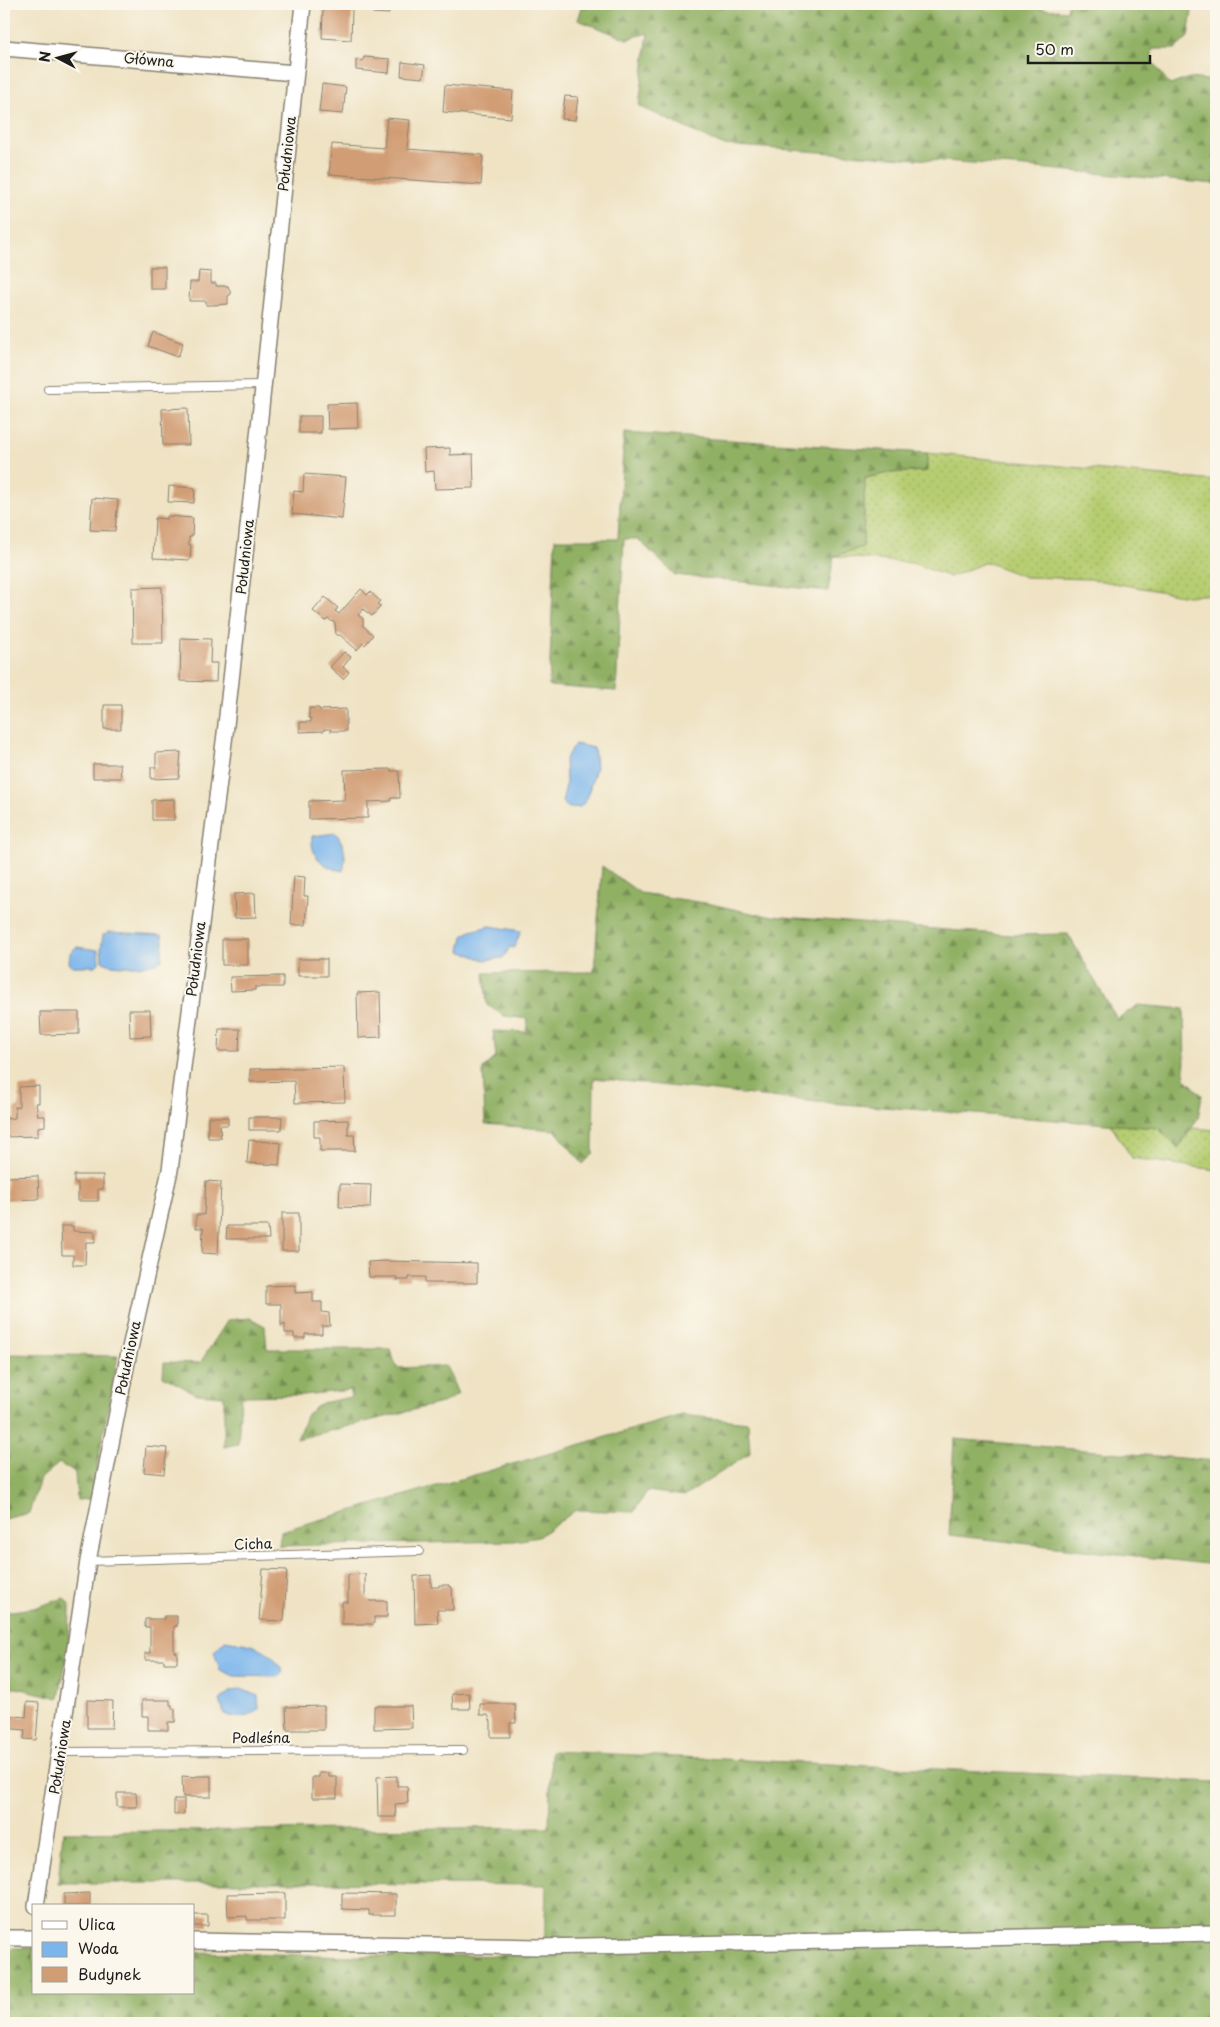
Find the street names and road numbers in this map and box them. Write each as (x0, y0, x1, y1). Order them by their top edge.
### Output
street label: Główna (123, 47, 175, 72)
street label: Południowa (272, 115, 301, 193)
street label: Południowa (230, 518, 259, 596)
street label: Południowa (180, 920, 211, 998)
street label: Południowa (109, 1318, 146, 1397)
street label: Cicha (233, 1532, 273, 1555)
street label: Południowa (43, 1718, 76, 1796)
street label: Podleśna (232, 1727, 290, 1748)

